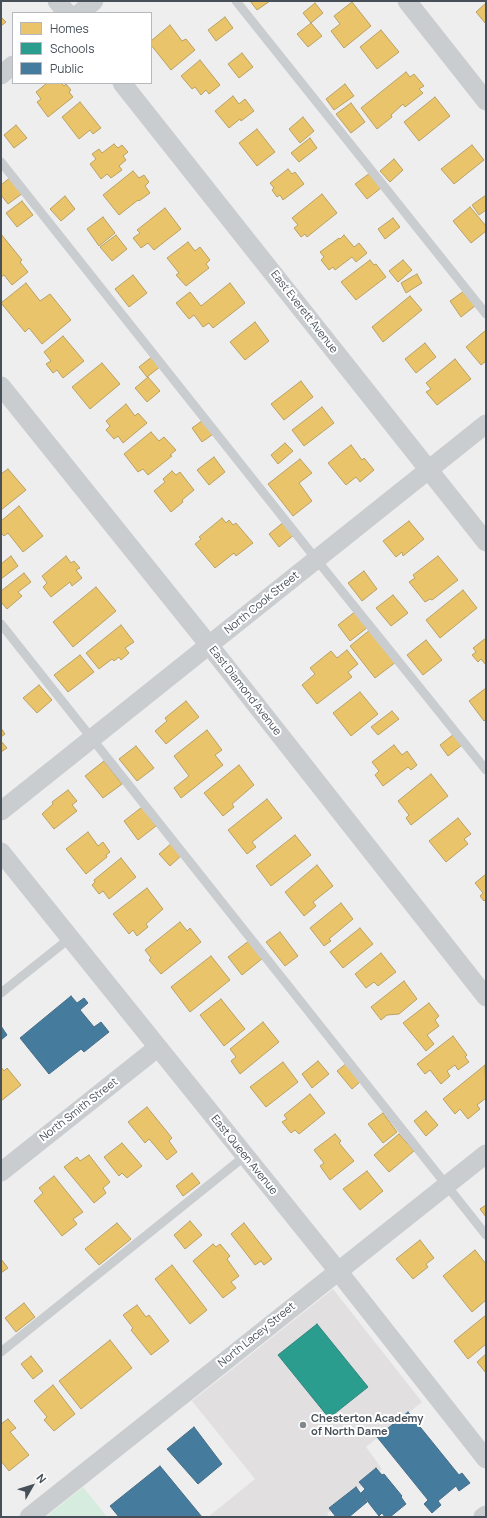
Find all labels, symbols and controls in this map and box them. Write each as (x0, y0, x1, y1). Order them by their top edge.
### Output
legend (12, 12, 152, 84)
text: Homes (50, 20, 89, 37)
text: Schools (50, 40, 94, 57)
text: Public (50, 60, 84, 77)
street label: East Everett Avenue (268, 268, 340, 356)
street label: North Cook Street (222, 569, 302, 637)
street label: East Diamond Avenue (206, 644, 284, 738)
street label: North Smith Street (37, 1075, 121, 1145)
street label: East Queen Avenue (208, 1113, 280, 1197)
street label: North Lacey Street (216, 1300, 298, 1370)
place label: Chesterton Academy of North Dame (311, 1412, 423, 1438)
marker: Chesterton Academy of North Dame (298, 1420, 308, 1430)
north arrow (12, 1466, 52, 1506)
text: N (33, 1470, 50, 1486)

